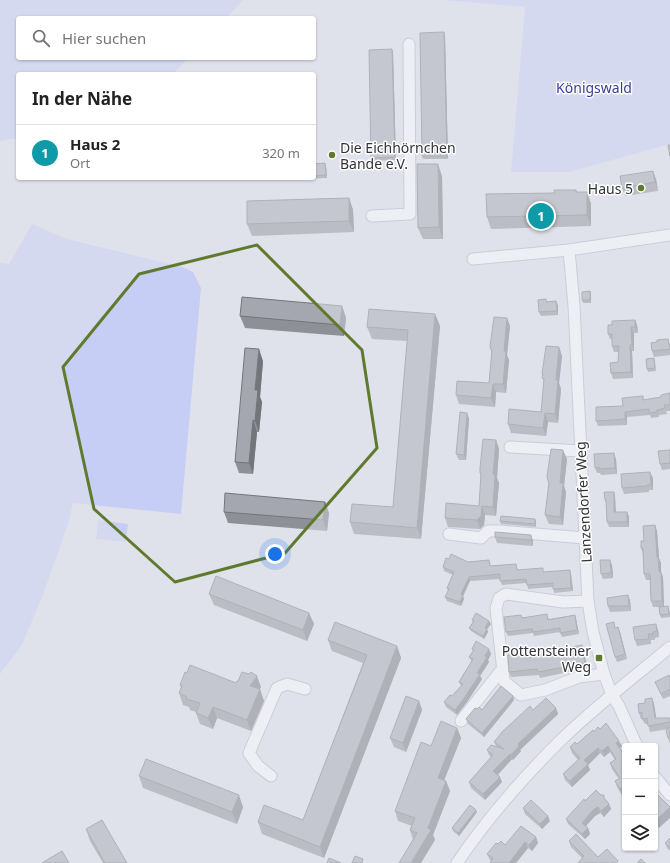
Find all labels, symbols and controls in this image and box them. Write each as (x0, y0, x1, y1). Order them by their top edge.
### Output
search box (16, 16, 316, 60)
icon: search (30, 27, 52, 49)
text: Hier suchen (62, 28, 146, 48)
park label: Königswald (556, 78, 632, 97)
text: In der Nähe (32, 87, 132, 110)
text: Haus 2 (70, 134, 120, 154)
place label: Die Eichhörnchen Bande e.V. (340, 138, 456, 173)
text: 1 (41, 144, 49, 162)
text: 320 m (262, 144, 300, 162)
marker: Die Eichhörnchen Bande e.V. (327, 150, 337, 160)
text: Ort (70, 154, 90, 172)
place label: Haus 5 (588, 179, 633, 198)
marker: Haus 5 (636, 183, 646, 193)
pin: 1 (528, 201, 554, 231)
street label: Lanzendorfer Weg (570, 441, 596, 563)
your location (265, 544, 285, 564)
place label: Pottensteiner Weg (502, 641, 591, 676)
marker: Pottensteiner Weg (594, 653, 604, 663)
map controls (622, 743, 658, 851)
button: + (622, 743, 658, 779)
button: − (622, 779, 658, 815)
button: layers (622, 815, 658, 851)

